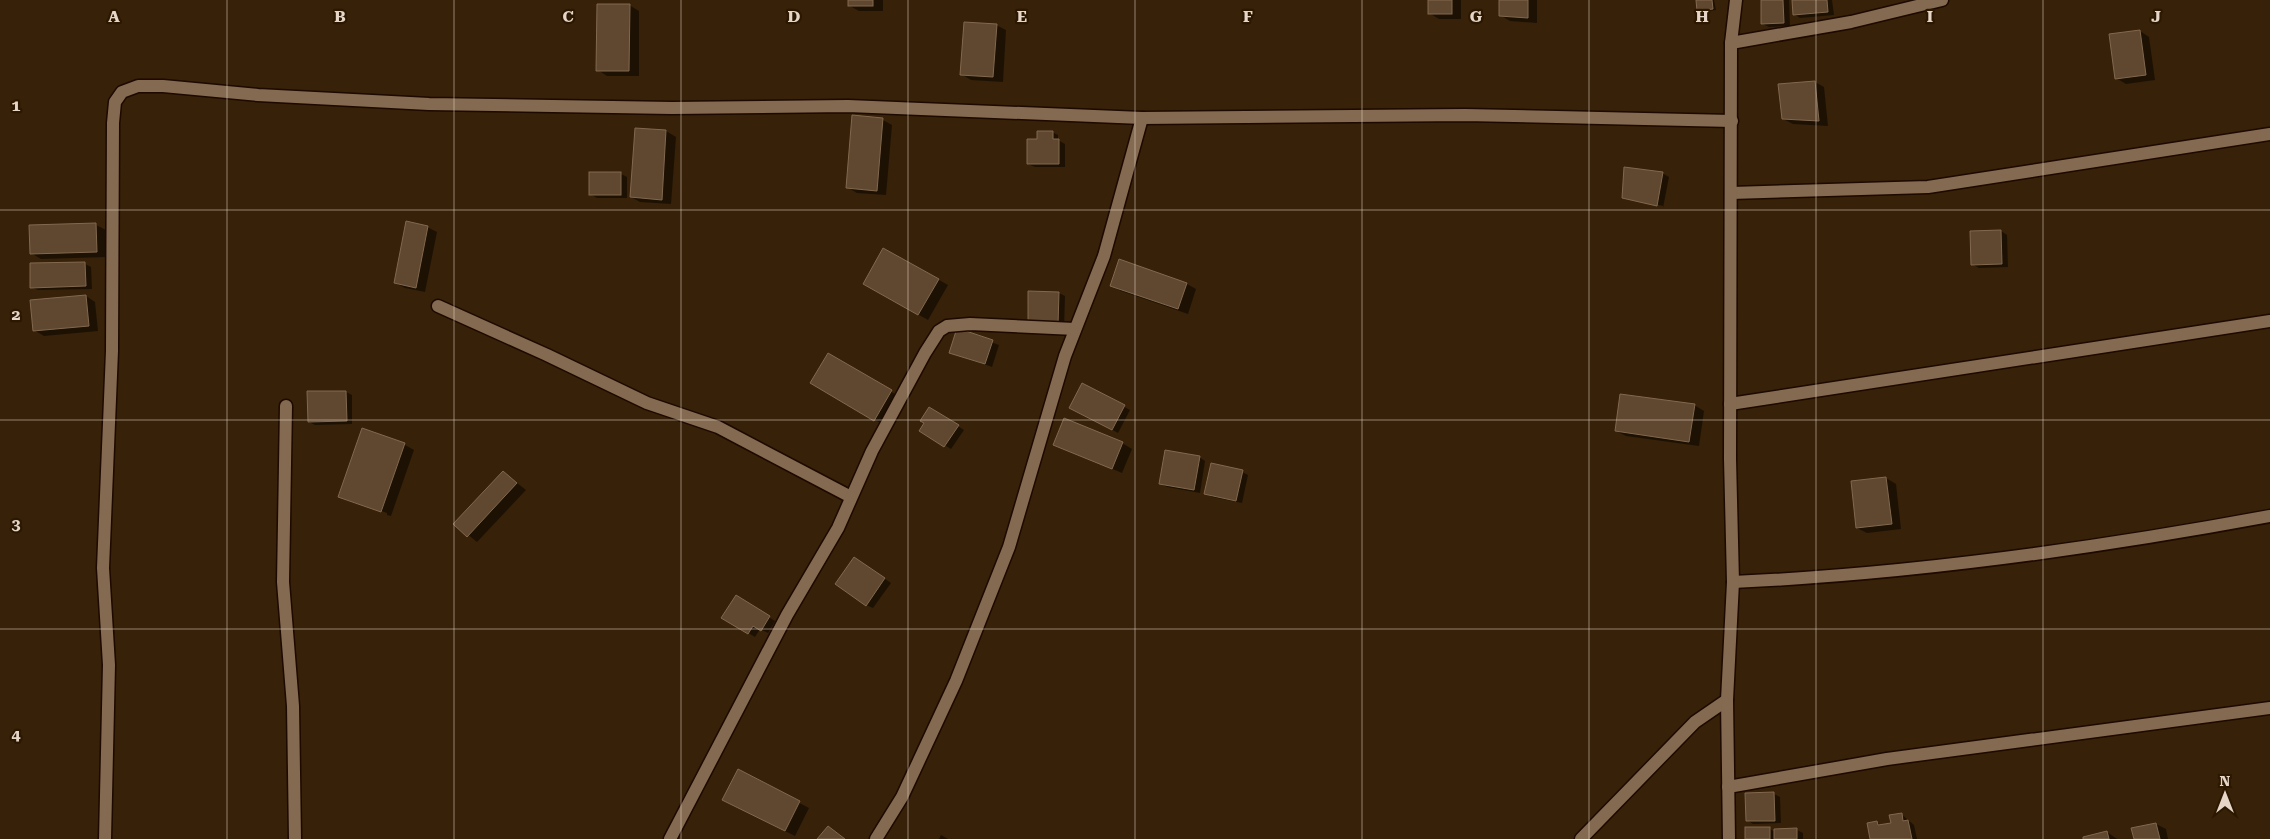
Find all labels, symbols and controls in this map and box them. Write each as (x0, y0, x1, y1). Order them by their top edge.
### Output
text: A (108, 7, 120, 26)
text: B (334, 7, 346, 26)
text: C (562, 7, 574, 26)
text: D (788, 7, 801, 26)
text: E (1017, 7, 1027, 26)
text: F (1243, 7, 1253, 26)
text: G (1470, 7, 1483, 26)
text: H (1695, 7, 1709, 26)
text: I (1927, 7, 1933, 26)
text: J (2151, 7, 2161, 26)
text: 1 (12, 96, 21, 115)
text: 2 (12, 305, 21, 324)
text: 3 (12, 515, 21, 534)
text: 4 (12, 725, 21, 744)
north arrow (2200, 769, 2250, 819)
text: N (2220, 773, 2231, 789)

